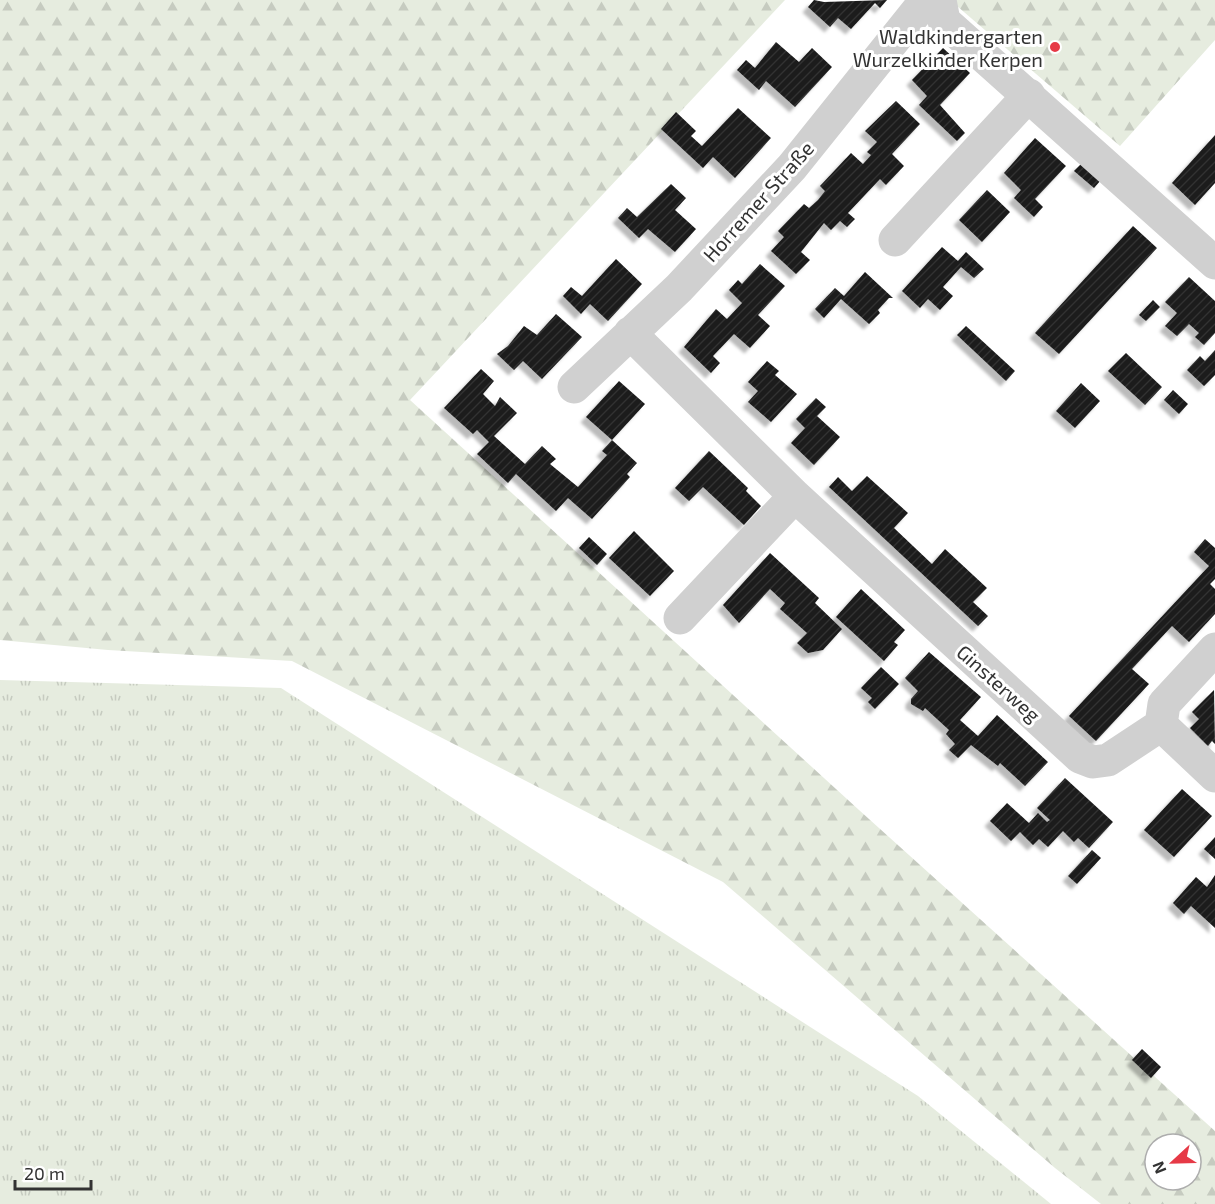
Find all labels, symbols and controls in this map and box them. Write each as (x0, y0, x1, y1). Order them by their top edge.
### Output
place label: Waldkindergarten Wurzelkinder Kerpen (853, 24, 1043, 71)
marker: Waldkindergarten Wurzelkinder Kerpen (1048, 40, 1062, 54)
street label: Horremer Straße (698, 136, 818, 266)
street label: Ginsterweg (952, 639, 1046, 727)
north arrow (1143, 1132, 1203, 1192)
scale bar (15, 1153, 92, 1191)
text: N (1148, 1159, 1170, 1177)
text: 20 m (24, 1162, 65, 1184)

